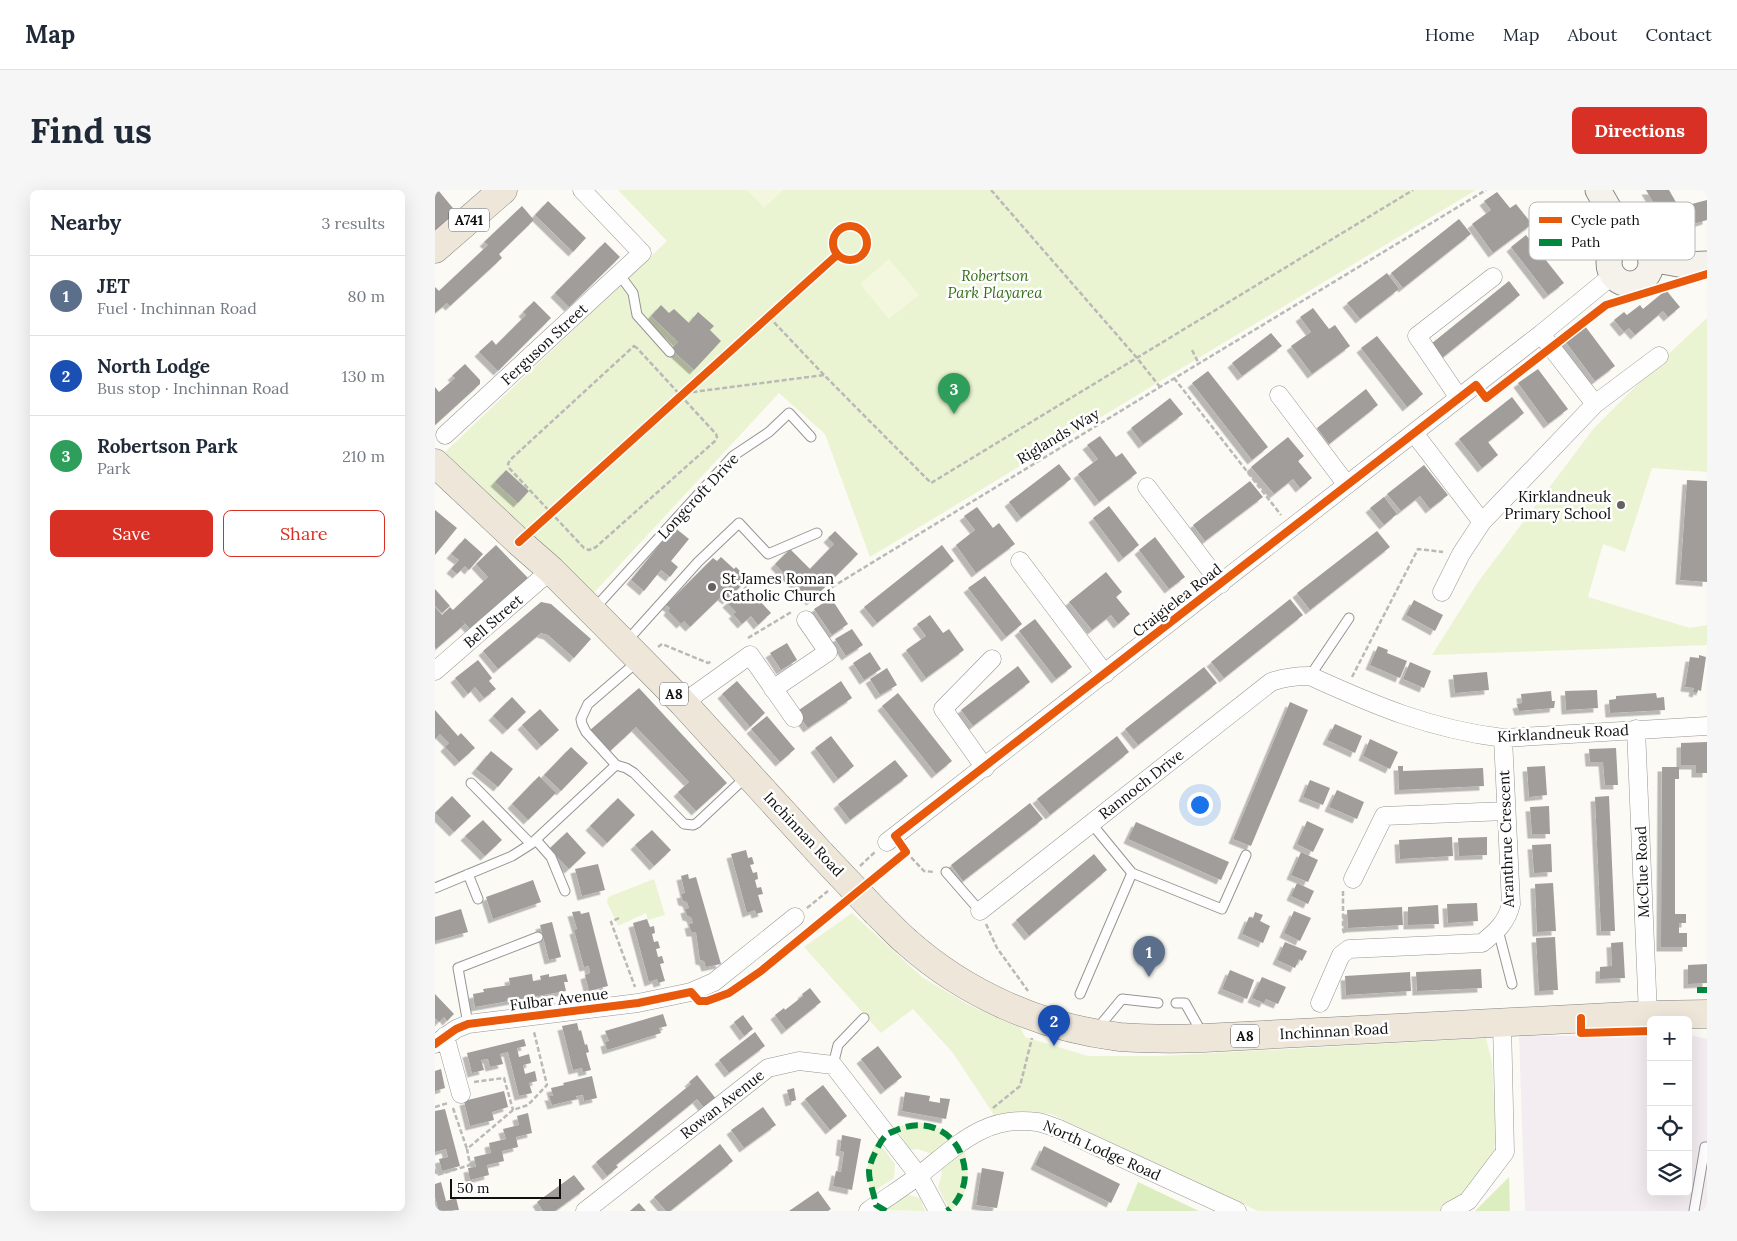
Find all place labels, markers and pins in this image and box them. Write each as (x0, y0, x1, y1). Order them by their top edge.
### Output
pin: 3 (938, 373, 970, 414)
place label: Kirklandneuk Primary School (1504, 487, 1611, 523)
marker: Kirklandneuk Primary School (1615, 499, 1627, 511)
place label: St James Roman Catholic Church (722, 569, 836, 605)
marker: St James Roman Catholic Church (706, 581, 718, 593)
pin: 1 (1133, 936, 1165, 977)
pin: 2 (1038, 1005, 1070, 1046)

